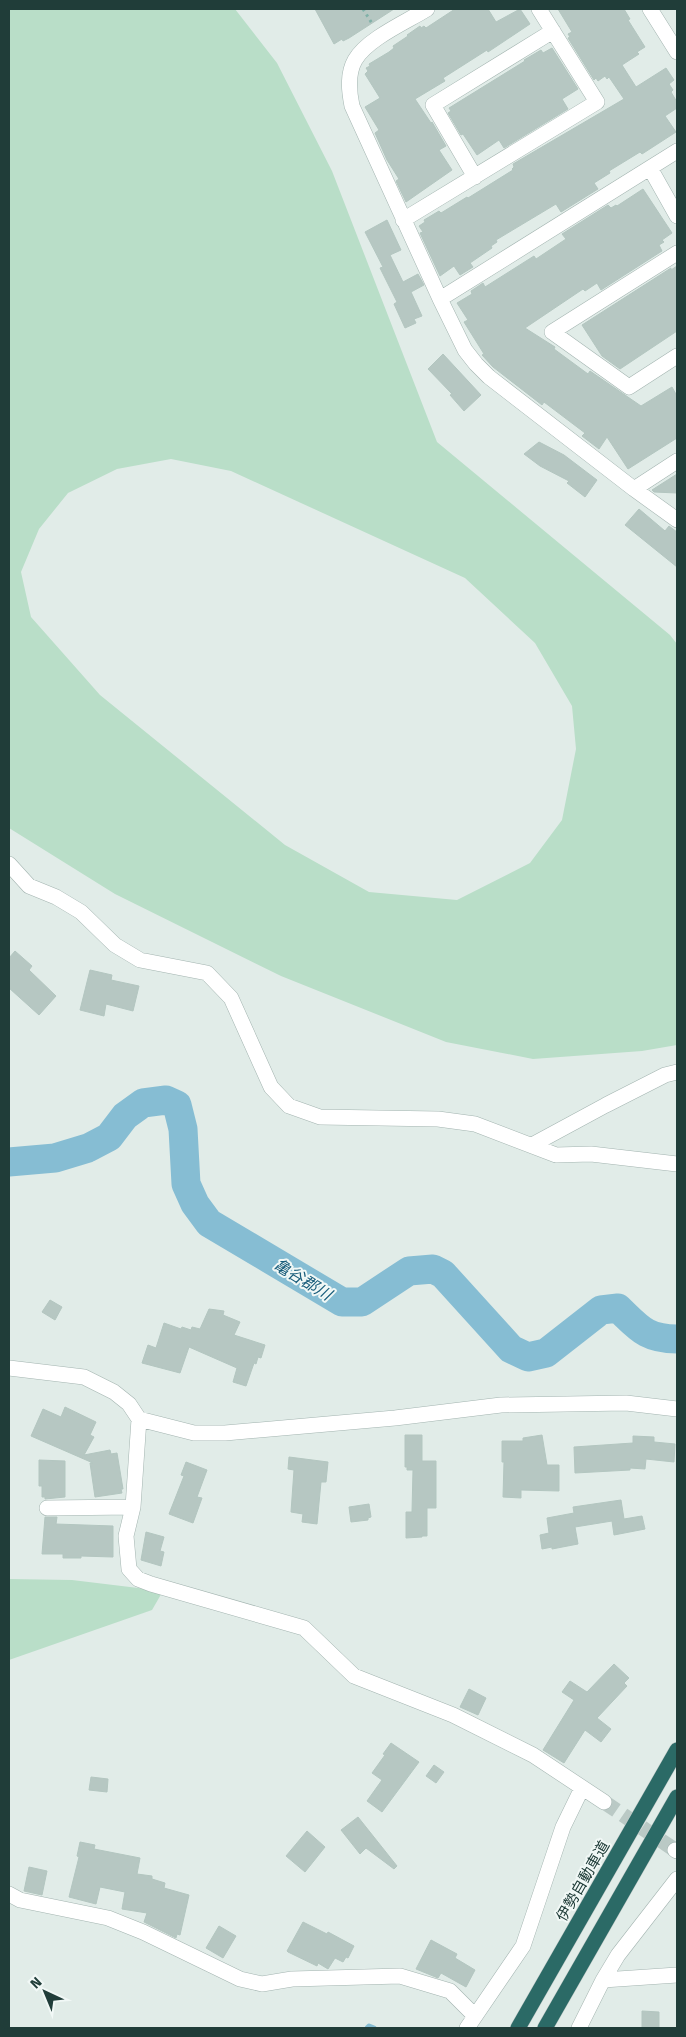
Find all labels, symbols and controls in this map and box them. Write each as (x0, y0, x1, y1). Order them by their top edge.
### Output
water label: 亀谷郡川 (270, 1255, 337, 1305)
street label: 伊勢自動車道 (553, 1838, 613, 1924)
north arrow (20, 1967, 70, 2017)
text: N (27, 1974, 46, 1992)

